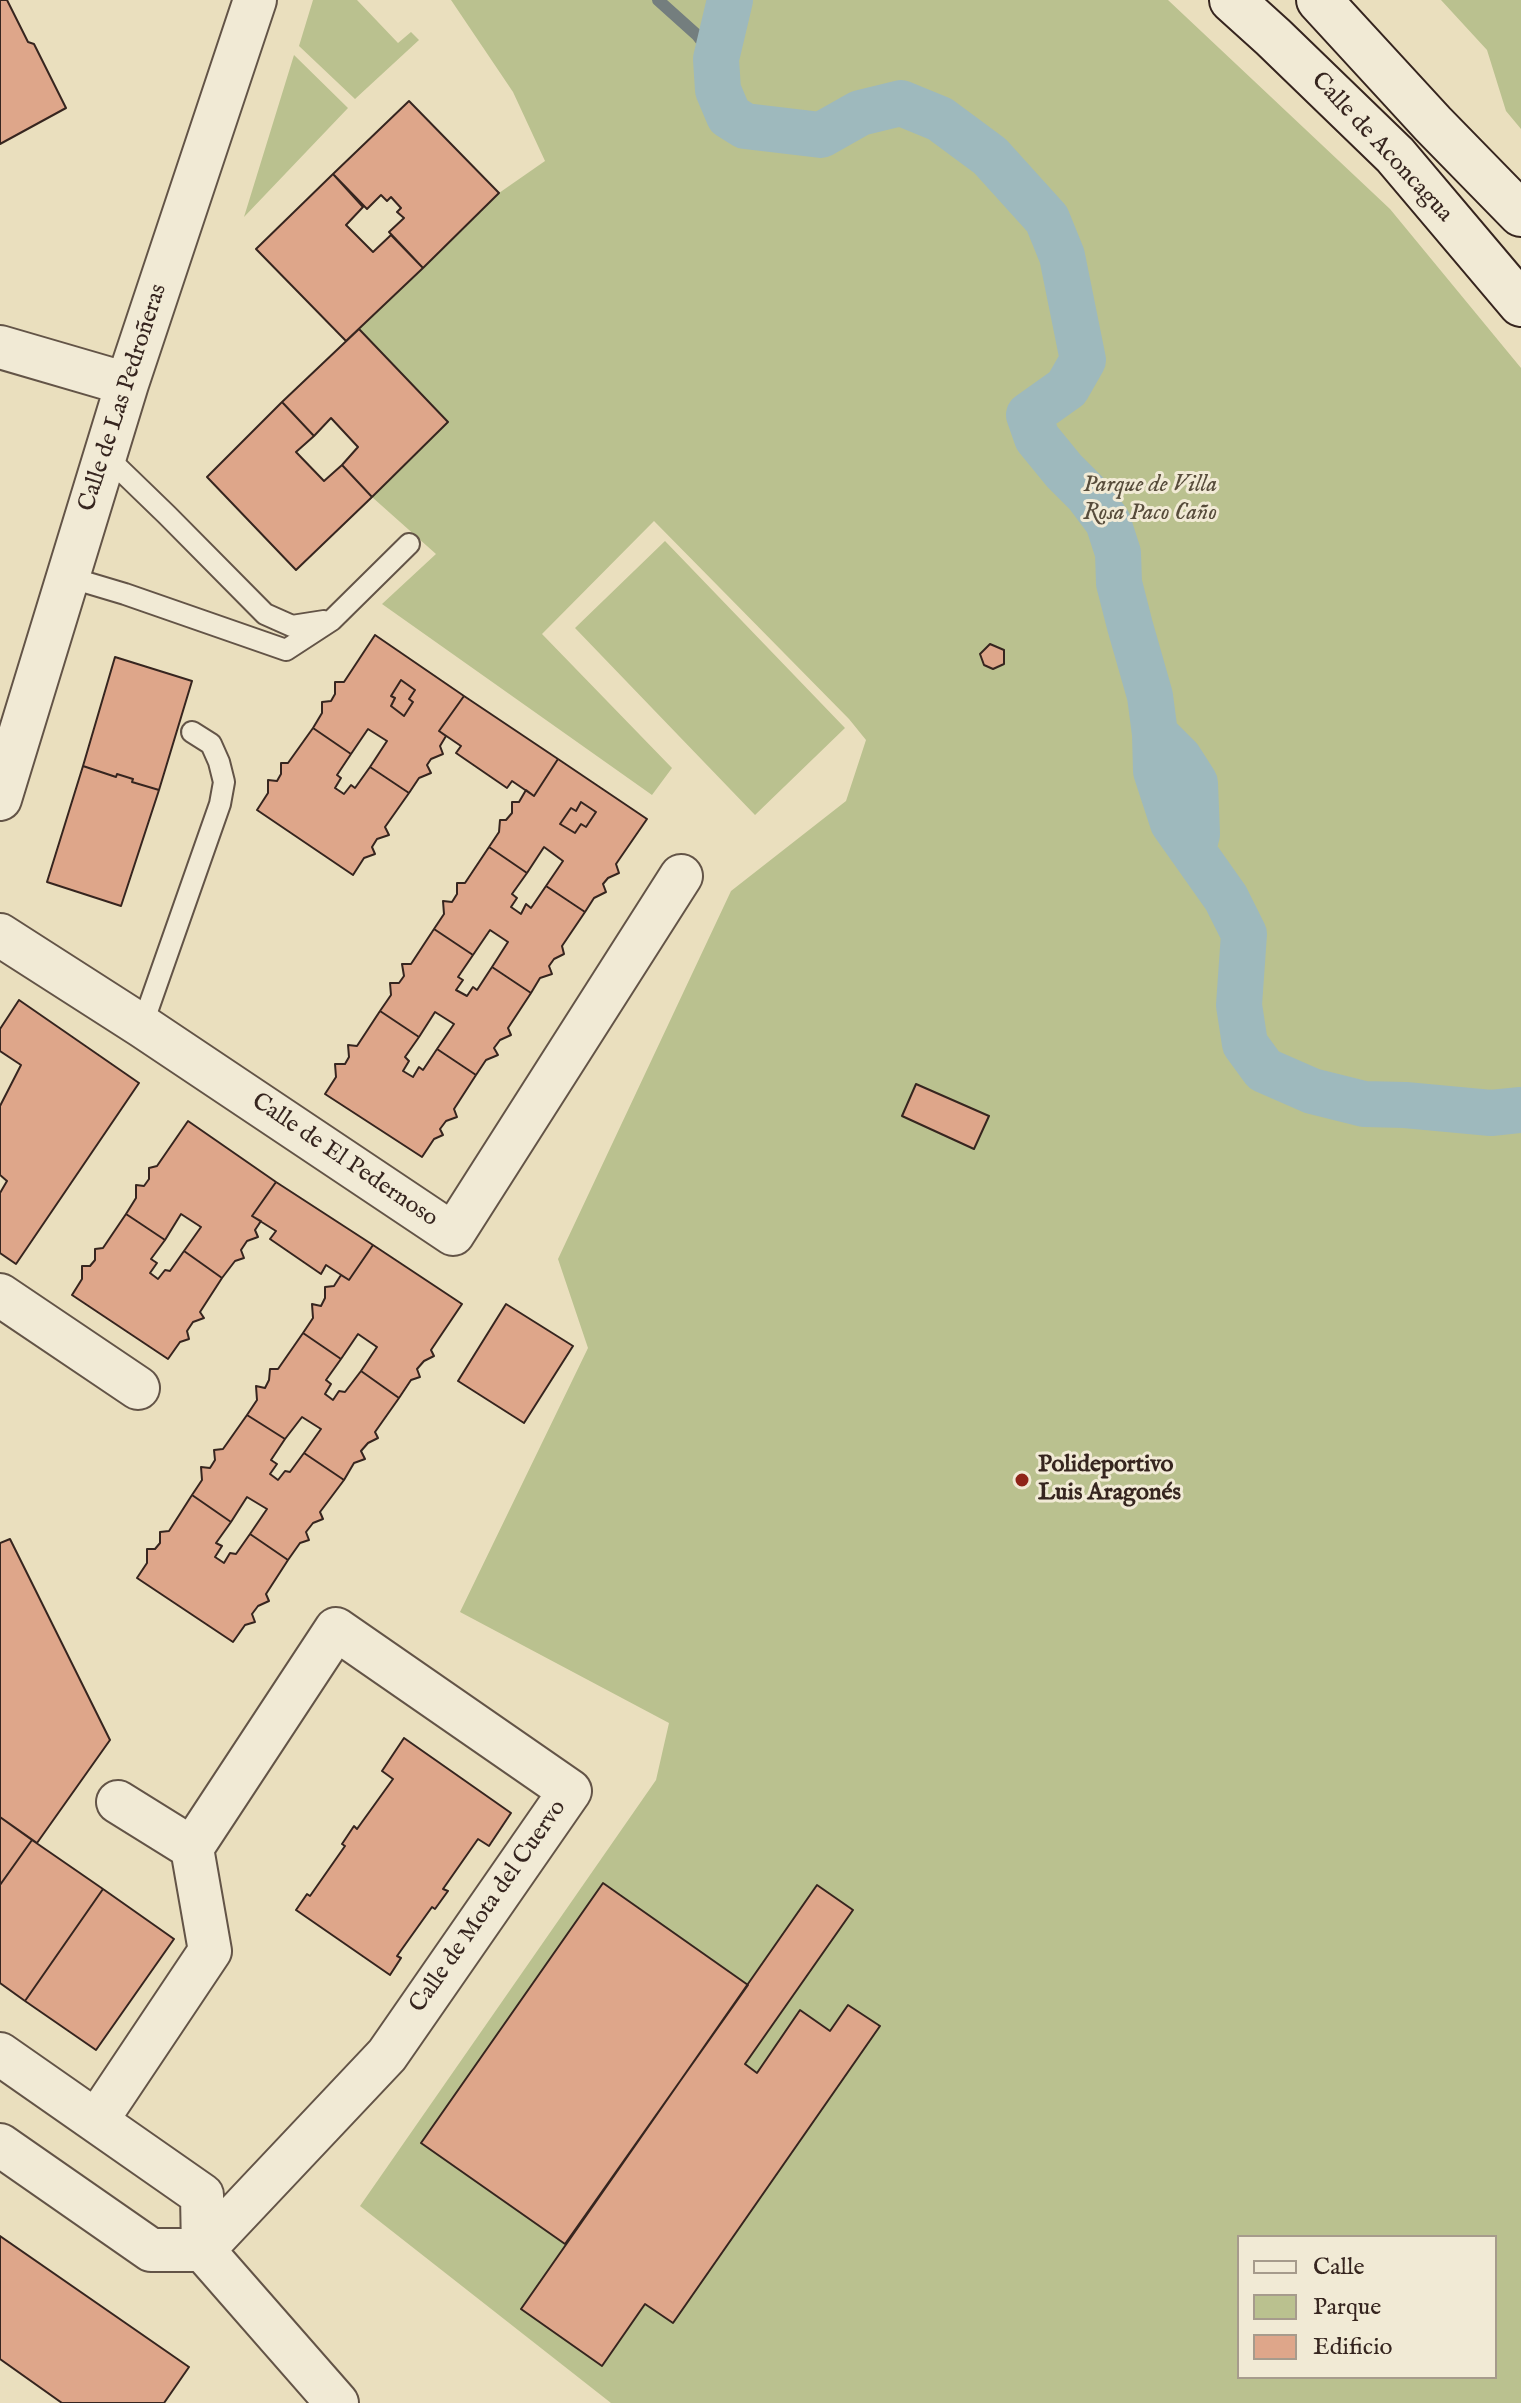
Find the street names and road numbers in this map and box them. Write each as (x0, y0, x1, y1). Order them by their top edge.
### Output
street label: Calle de Aconcagua (1304, 67, 1458, 229)
street label: Calle de Las Pedroñeras (74, 281, 174, 515)
street label: Calle de El Pedernoso (245, 1088, 443, 1234)
street label: Calle de Mota del Cuervo (405, 1795, 573, 2019)

